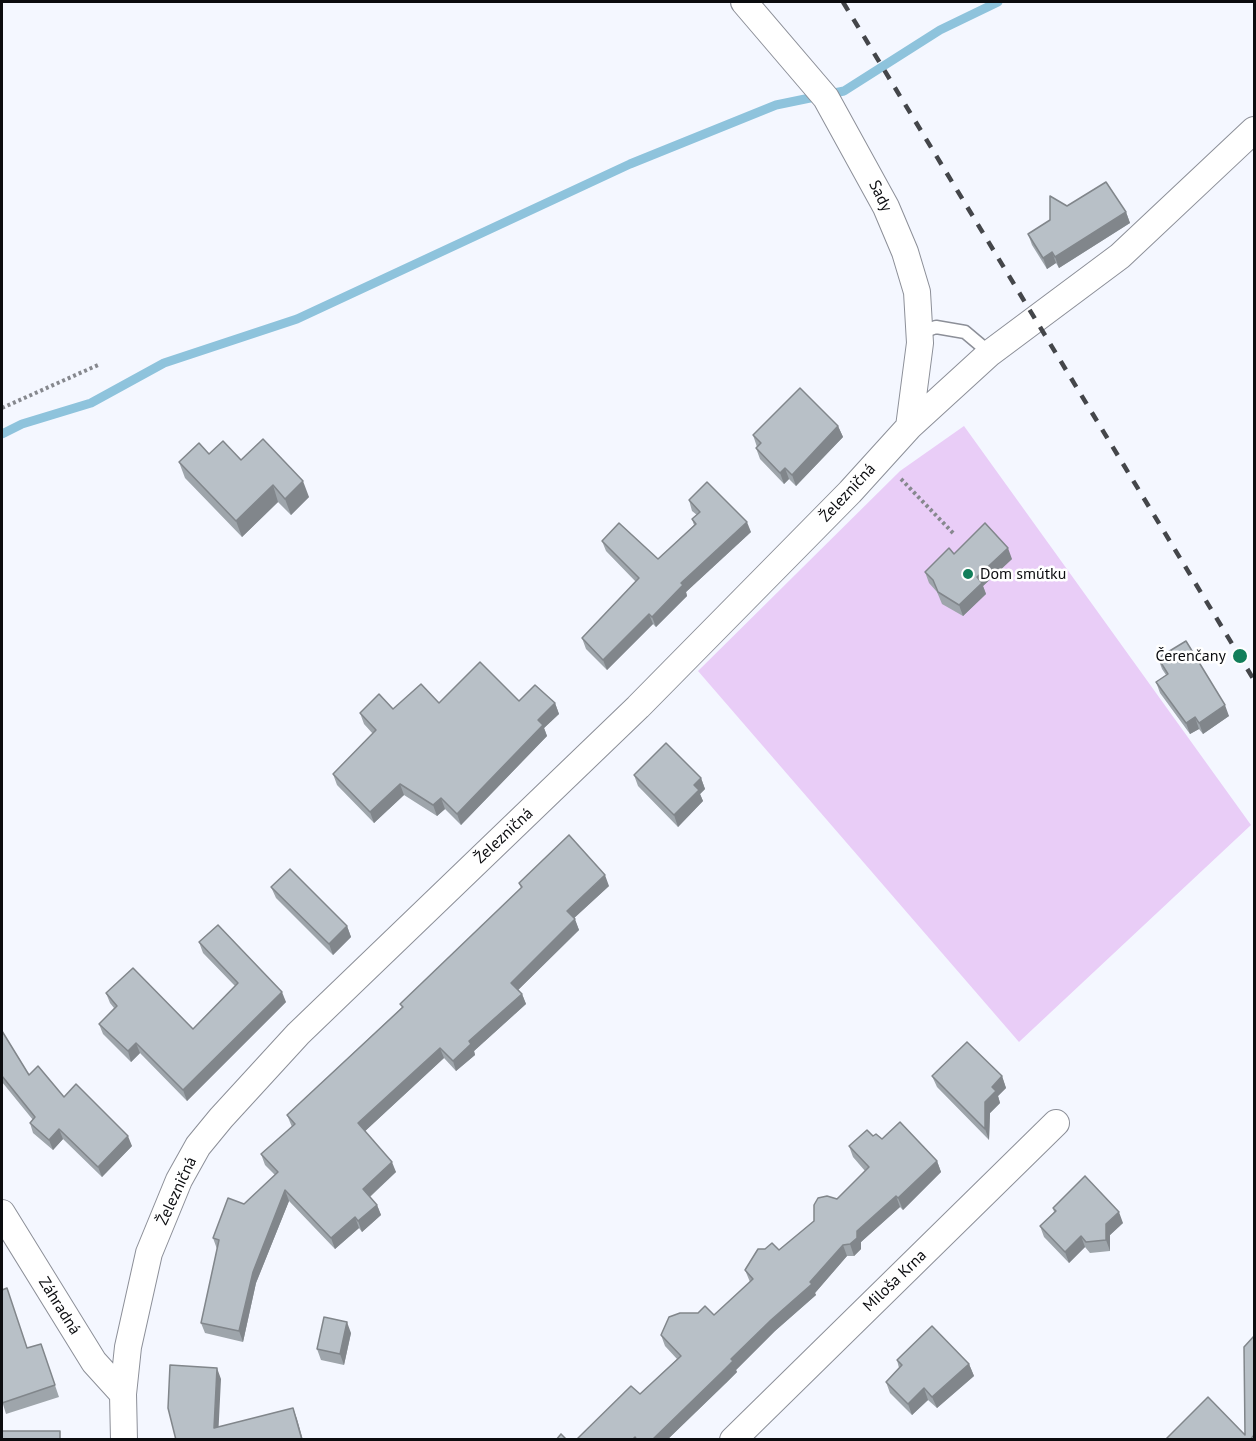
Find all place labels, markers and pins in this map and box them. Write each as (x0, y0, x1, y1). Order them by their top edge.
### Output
place label: Dom smútku (980, 564, 1066, 584)
marker: Dom smútku (961, 567, 975, 581)
place label: Čerenčany (1156, 646, 1226, 666)
marker: Čerenčany (1231, 647, 1249, 665)

